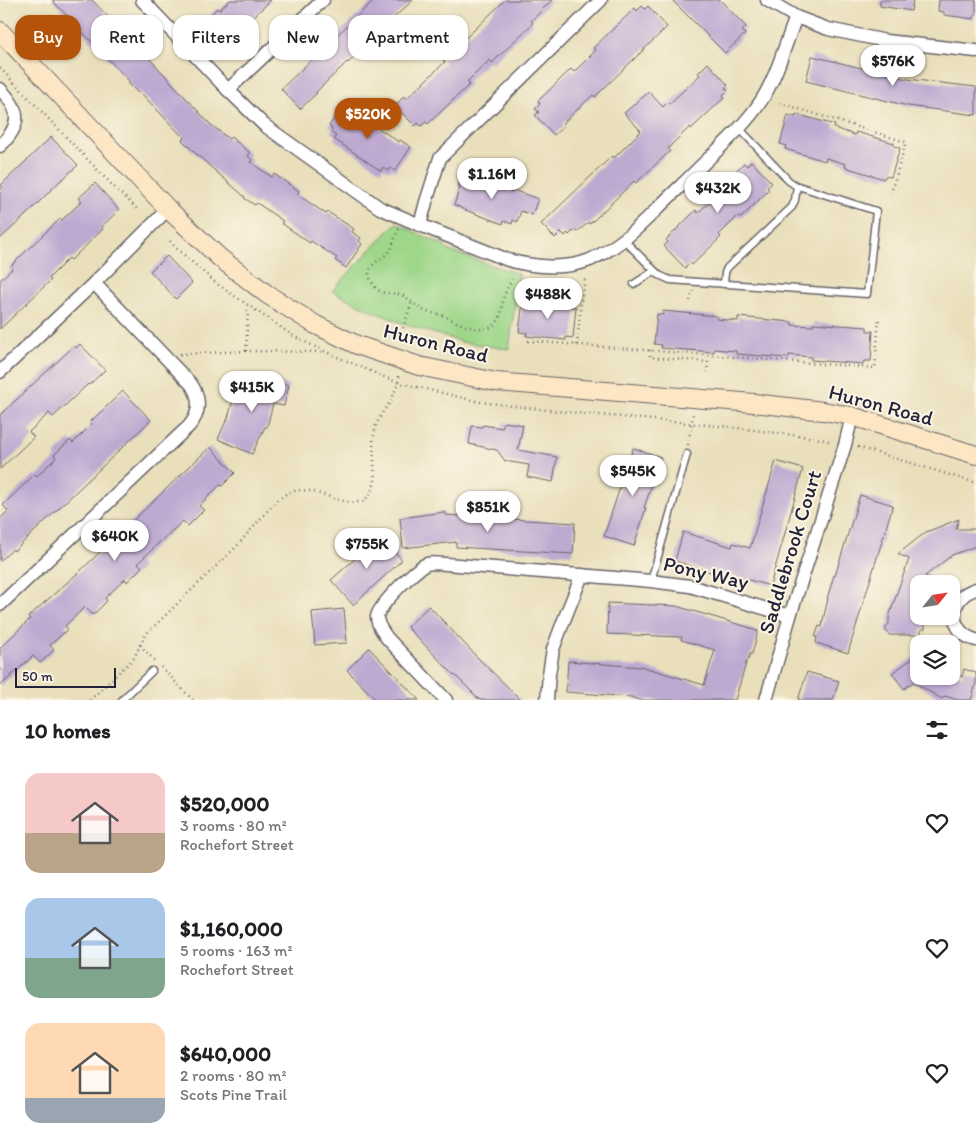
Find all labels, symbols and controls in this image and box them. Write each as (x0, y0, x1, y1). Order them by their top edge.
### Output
chip: Buy (15, 15, 81, 60)
chip: Rent (91, 15, 163, 60)
chip: Filters (173, 15, 259, 60)
chip: New (269, 15, 338, 60)
chip: Apartment (348, 15, 468, 60)
pin: $576K (858, 44, 928, 87)
text: $576K (871, 51, 915, 70)
pin: $520K (333, 98, 403, 140)
text: $520K (345, 104, 391, 123)
pin: $1.16M (451, 158, 533, 200)
text: $1.16M (468, 164, 516, 183)
pin: $432K (683, 172, 753, 214)
text: $432K (695, 178, 741, 197)
pin: $488K (513, 278, 583, 320)
text: $488K (525, 284, 571, 303)
street label: Huron Road (381, 317, 492, 368)
pin: $415K (217, 370, 287, 413)
text: $415K (230, 377, 274, 396)
street label: Huron Road (826, 379, 937, 431)
pin: $545K (598, 454, 668, 497)
text: $545K (611, 461, 655, 480)
street label: Saddlebrook Court (753, 467, 826, 636)
pin: $851K (453, 490, 523, 533)
text: $851K (467, 497, 509, 516)
pin: $640K (80, 520, 150, 562)
text: $640K (92, 526, 138, 545)
pin: $755K (332, 528, 402, 570)
text: $755K (345, 534, 389, 553)
street label: Pony Way (661, 551, 751, 594)
north arrow (910, 575, 960, 625)
map controls (910, 575, 960, 685)
button: layers (910, 635, 960, 685)
scale bar (15, 665, 116, 688)
text: 50 m (22, 668, 53, 685)
icon: filters (923, 716, 951, 744)
text: 10 homes (25, 718, 111, 743)
text: $520,000 (180, 791, 269, 816)
icon: home (65, 793, 125, 853)
icon: heart (923, 809, 951, 837)
text: 3 rooms · 80 m² (180, 816, 287, 835)
text: Rochefort Street (180, 835, 294, 854)
text: $1,160,000 (180, 916, 283, 941)
icon: home (65, 918, 125, 978)
icon: heart (923, 934, 951, 962)
text: 5 rooms · 163 m² (180, 941, 292, 960)
text: Rochefort Street (180, 960, 294, 979)
text: $640,000 (180, 1041, 271, 1066)
icon: home (65, 1043, 125, 1103)
icon: heart (923, 1059, 951, 1087)
text: 2 rooms · 80 m² (180, 1066, 286, 1085)
text: Scots Pine Trail (180, 1085, 287, 1104)

